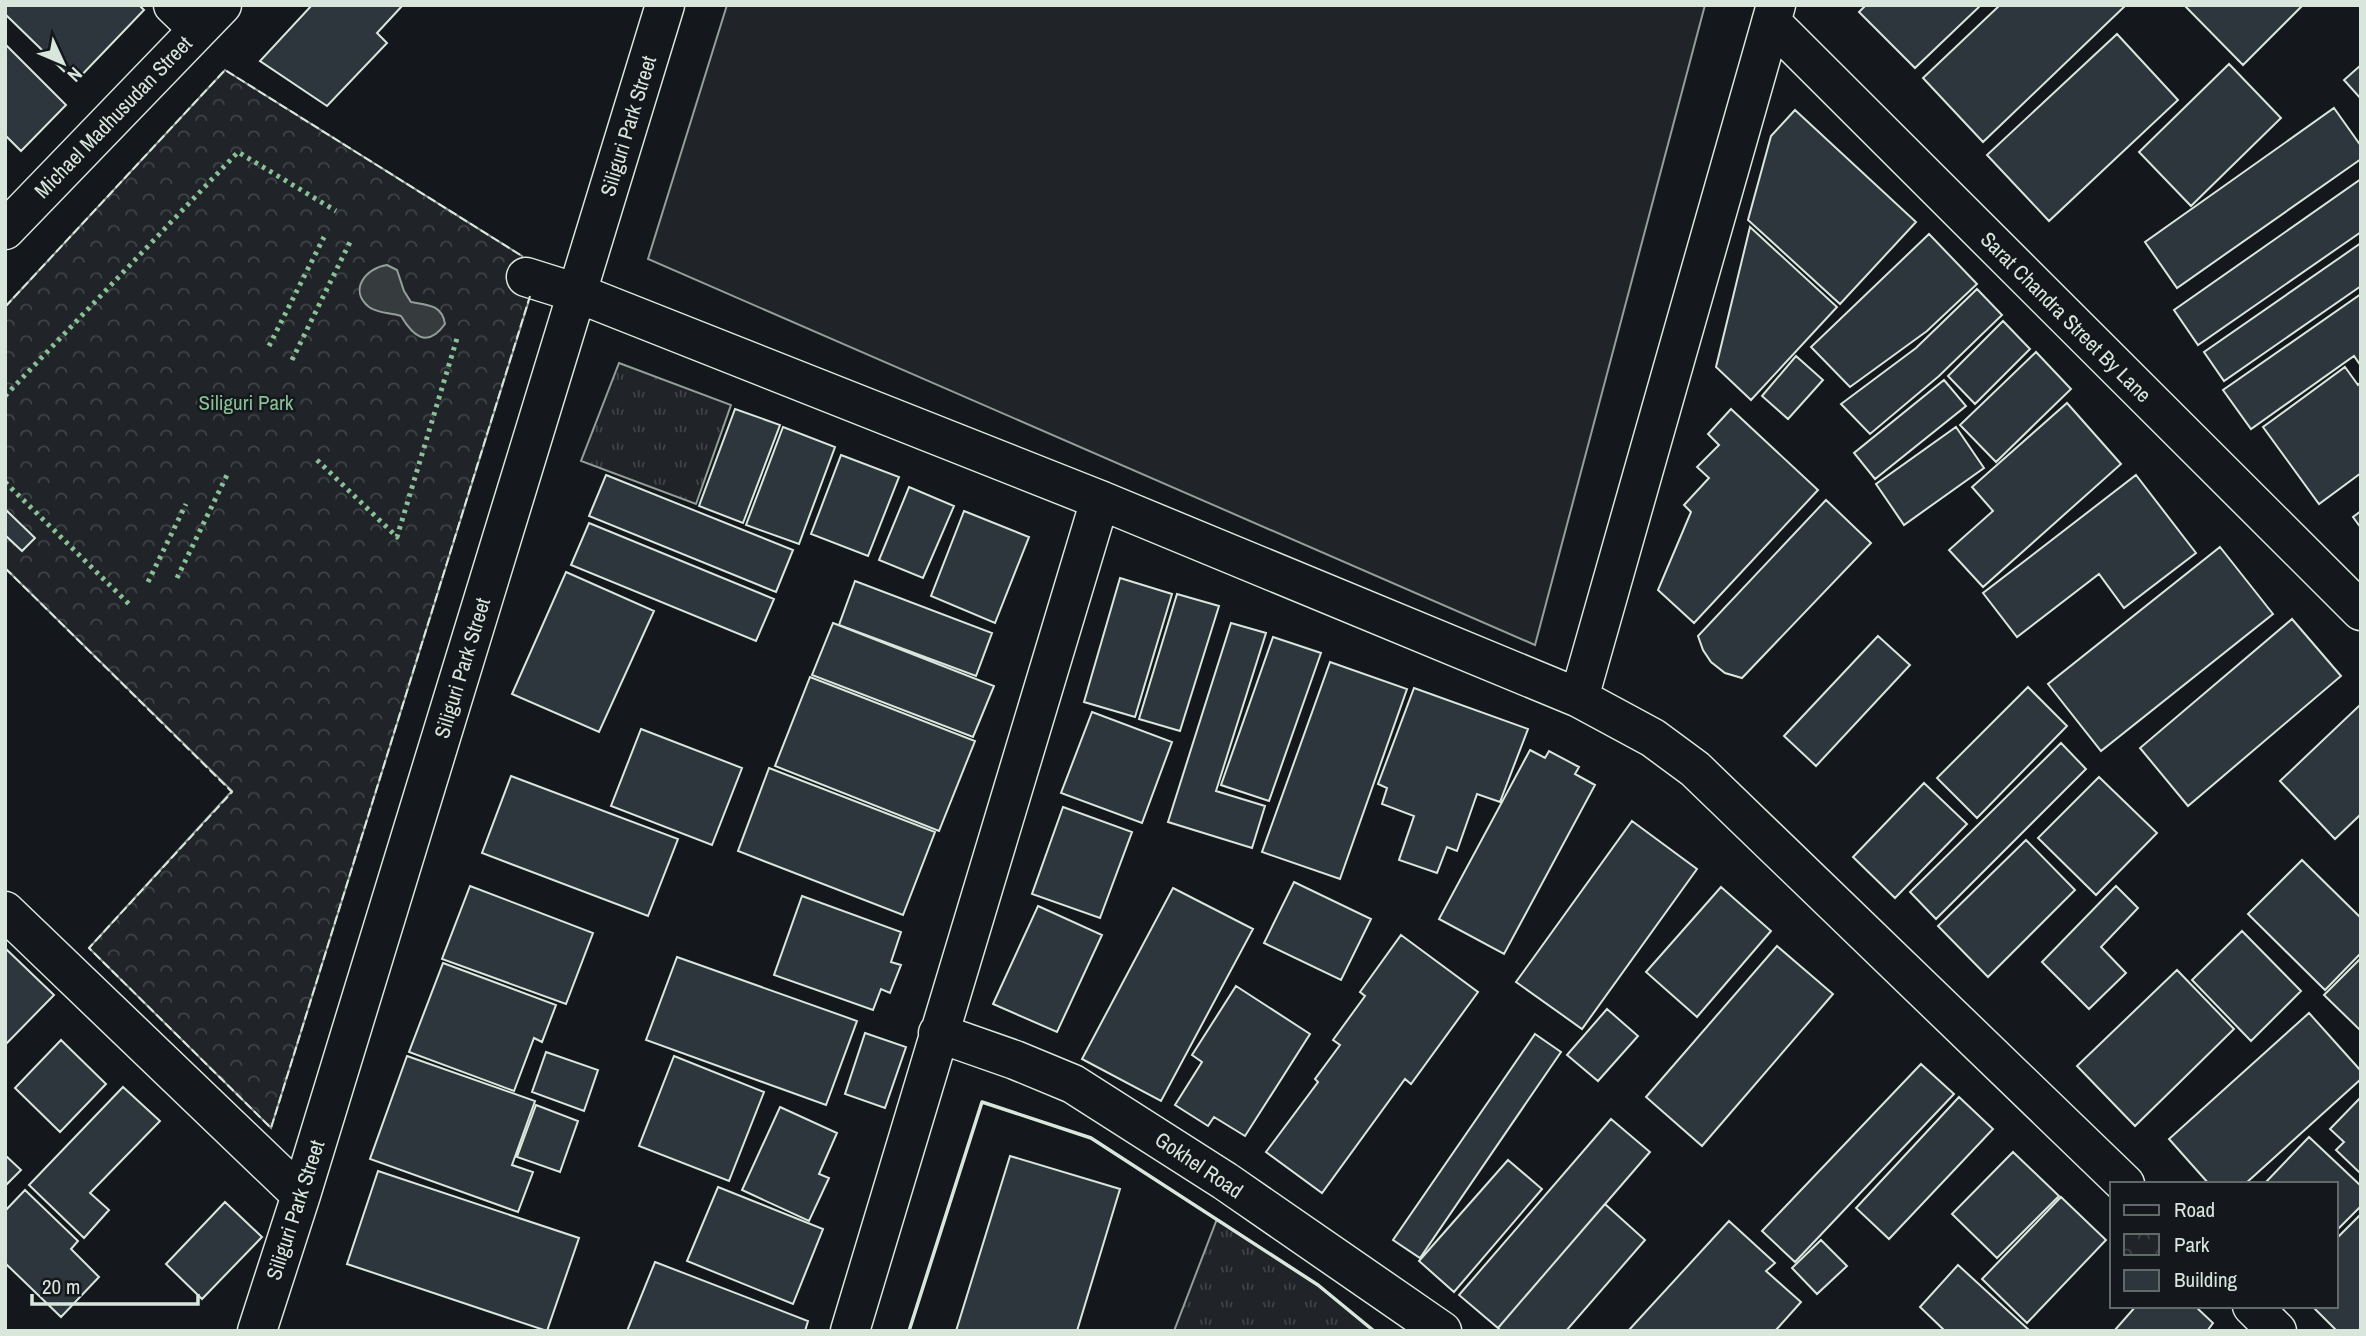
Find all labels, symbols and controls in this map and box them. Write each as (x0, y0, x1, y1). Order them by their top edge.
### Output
north arrow (28, 28, 98, 98)
street label: Michael Madhusudan Street (28, 29, 198, 205)
street label: Siliguri Park Street (593, 52, 663, 200)
text: N (62, 62, 88, 88)
street label: Sarat Chandra Street By Lane (1974, 225, 2158, 409)
park label: Siliguri Park (199, 388, 294, 417)
street label: Siliguri Park Street (427, 594, 497, 742)
street label: Gokhel Road (1149, 1125, 1249, 1205)
street label: Siliguri Park Street (259, 1136, 331, 1284)
legend (2110, 1182, 2338, 1308)
text: Road (2174, 1195, 2215, 1224)
text: Park (2174, 1230, 2210, 1259)
scale bar (32, 1262, 198, 1306)
text: Building (2174, 1265, 2238, 1294)
text: 20 m (42, 1272, 80, 1301)

